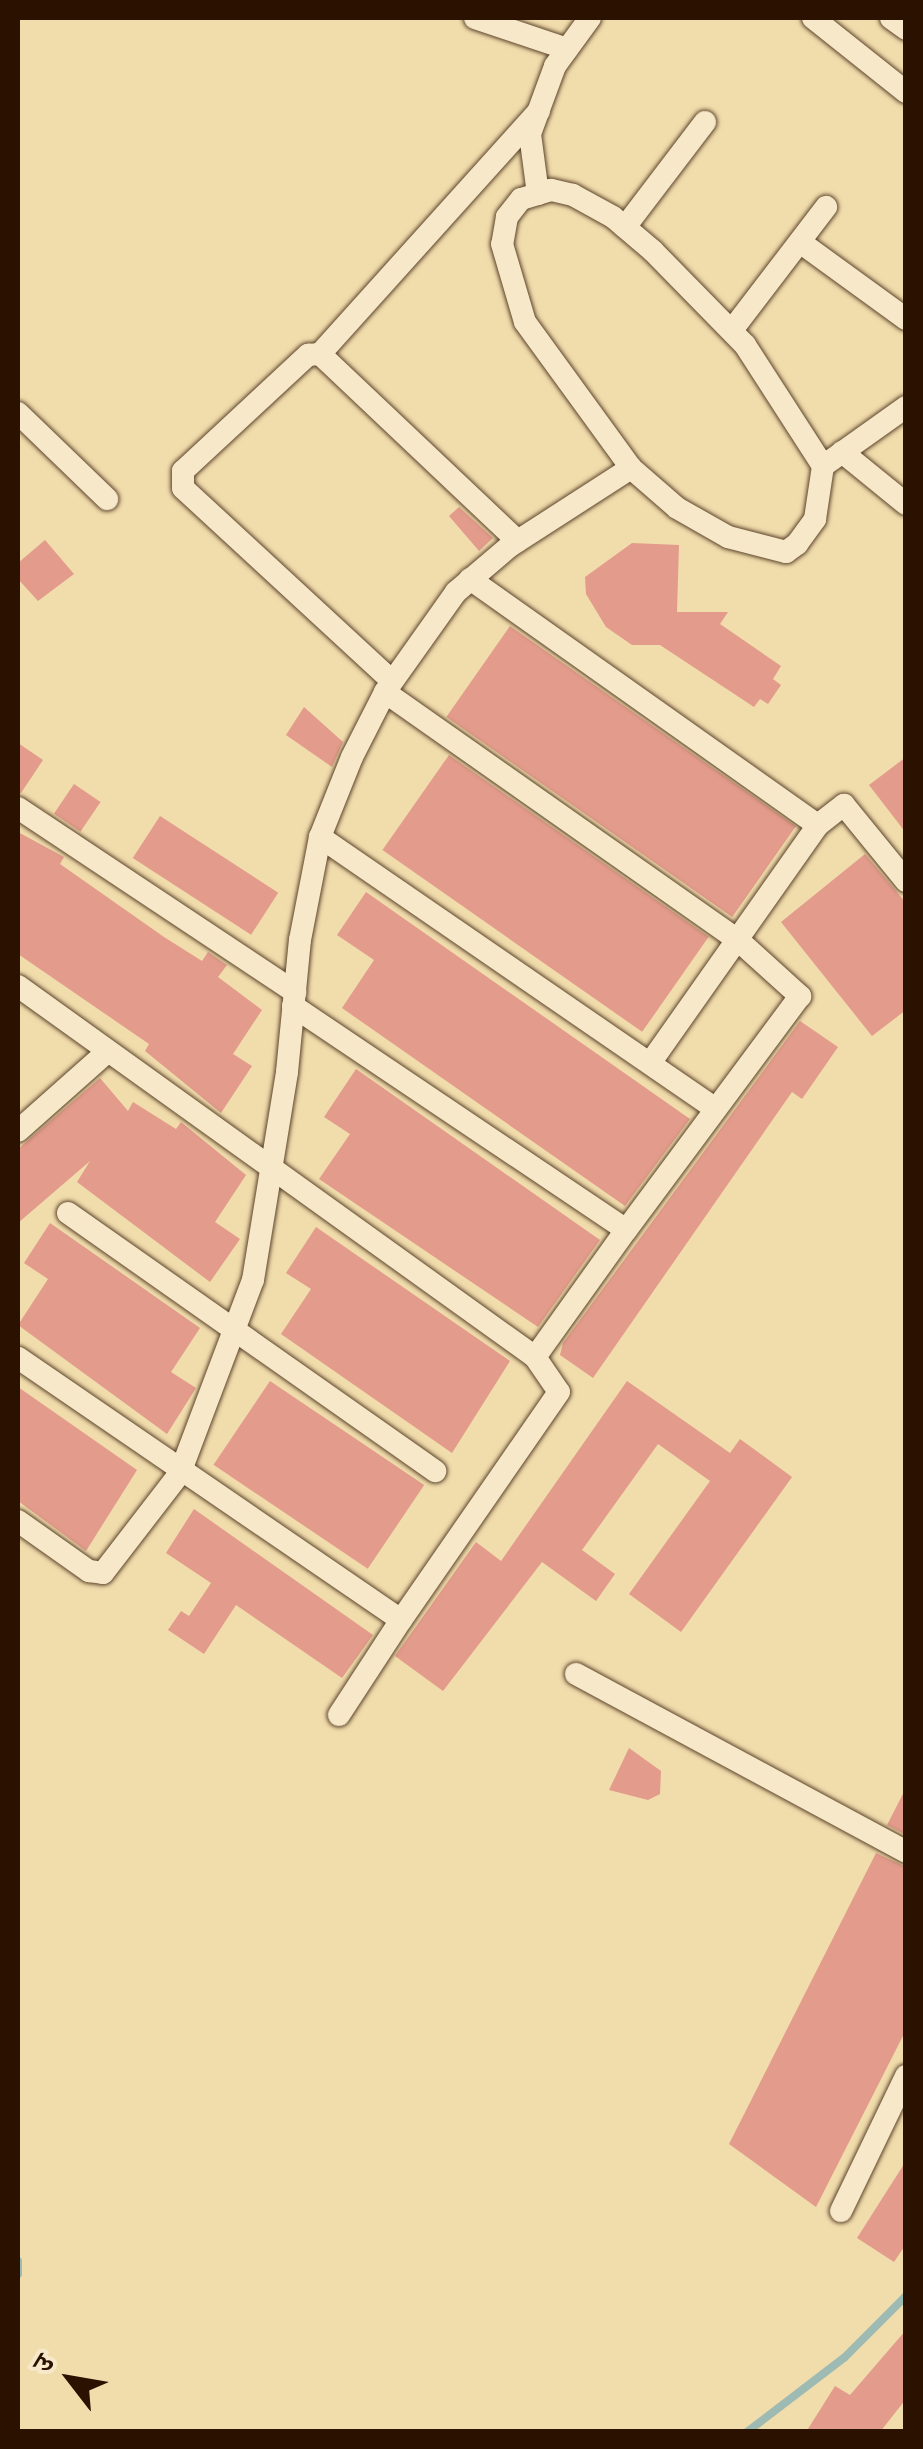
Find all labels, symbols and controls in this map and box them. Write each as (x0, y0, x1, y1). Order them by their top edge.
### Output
north arrow (20, 2329, 120, 2429)
text: उ (25, 2348, 63, 2378)

